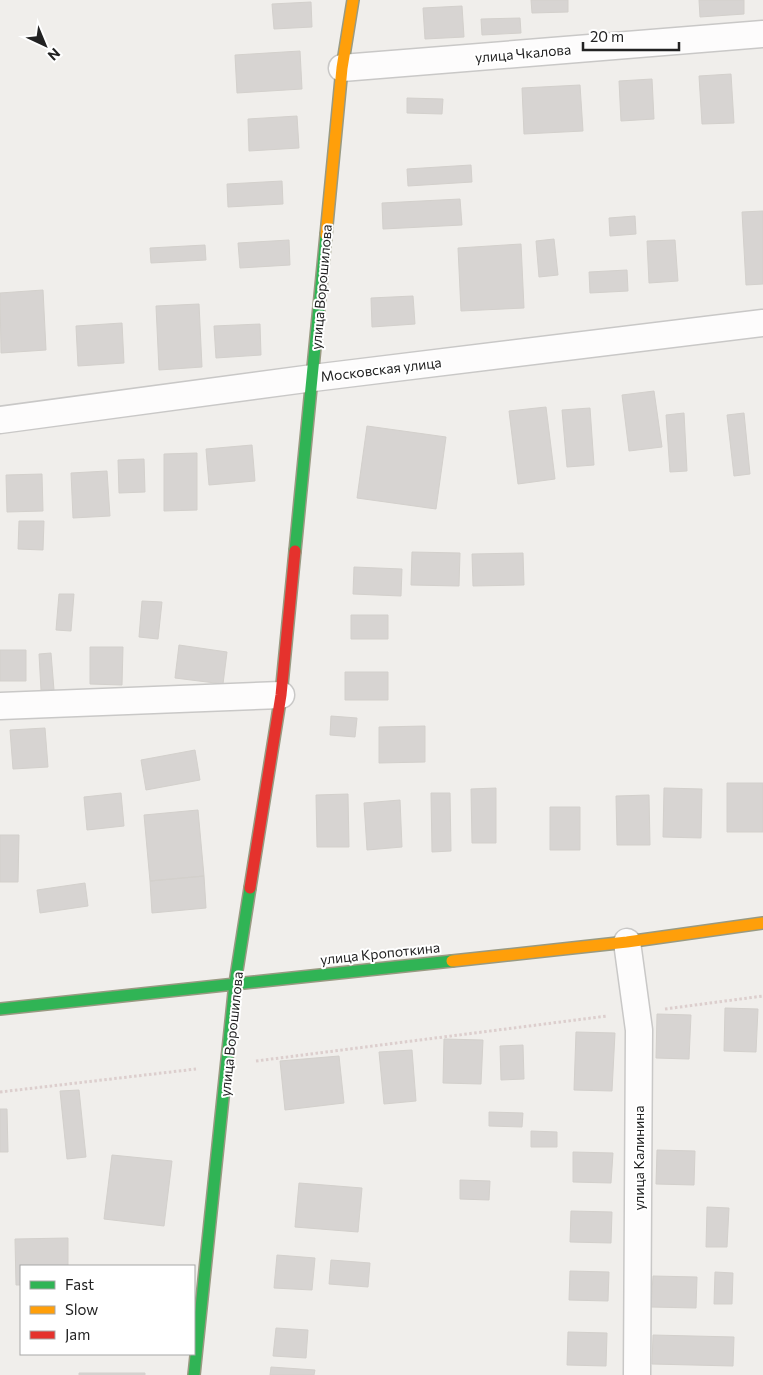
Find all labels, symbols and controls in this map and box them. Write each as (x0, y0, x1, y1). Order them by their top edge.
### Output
north arrow (20, 20, 70, 70)
scale bar (583, 20, 679, 52)
text: 20 m (590, 27, 624, 45)
street label: улица Чкалова (474, 40, 572, 66)
text: N (45, 45, 64, 64)
street label: улица Ворошилова (307, 224, 335, 350)
street label: Московская улица (320, 353, 442, 385)
street label: улица Кропоткина (319, 938, 441, 968)
street label: улица Ворошилова (216, 971, 246, 1097)
street label: улица Калинина (630, 1106, 647, 1210)
legend (20, 1265, 195, 1355)
text: Fast (65, 1275, 94, 1293)
text: Slow (65, 1300, 98, 1318)
text: Jam (65, 1325, 90, 1343)

